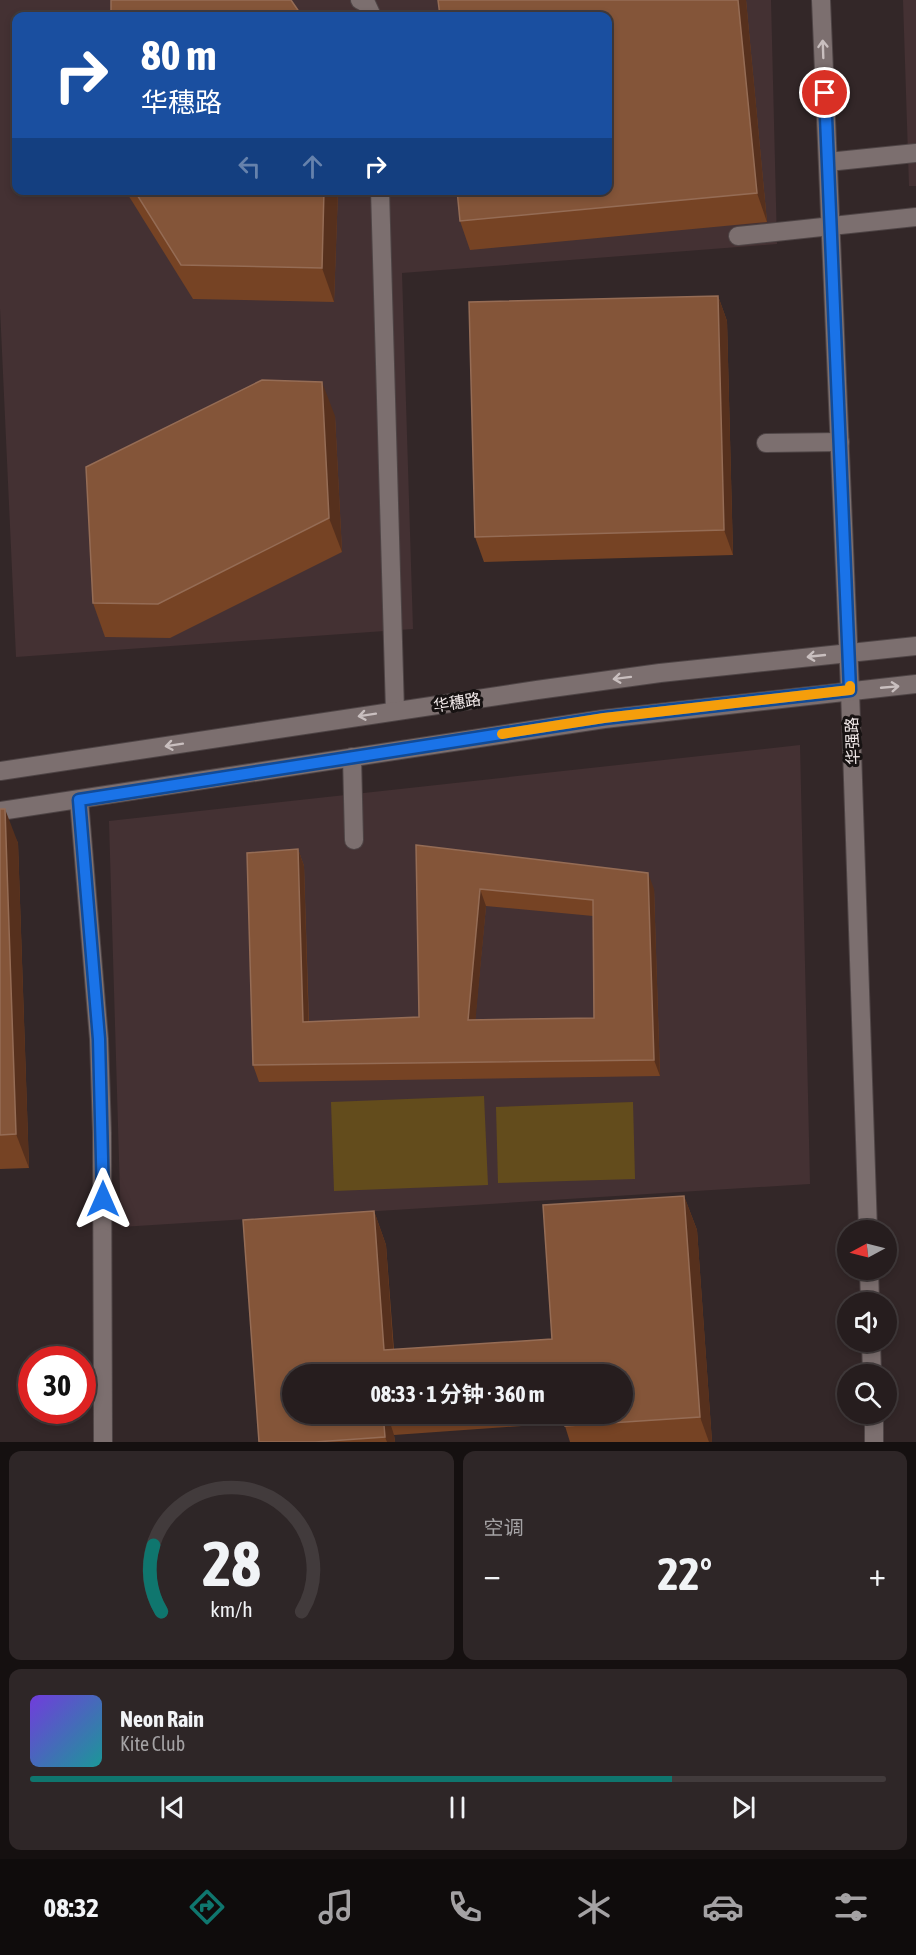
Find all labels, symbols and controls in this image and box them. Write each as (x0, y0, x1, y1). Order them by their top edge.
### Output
text: 80 m (141, 31, 216, 79)
icon: right (42, 36, 120, 114)
one-way arrow (818, 39, 829, 59)
pin (799, 67, 850, 118)
icon: arrive (808, 76, 841, 109)
text: 华穗路 (141, 87, 222, 118)
icon: left (233, 150, 266, 183)
icon: ahead (296, 150, 329, 183)
icon: right (359, 150, 392, 183)
one-way arrow (807, 651, 826, 662)
one-way arrow (613, 673, 633, 684)
one-way arrow (879, 681, 899, 692)
street label: 华穗路 (432, 689, 482, 715)
one-way arrow (358, 710, 377, 721)
street label: 华强路 (842, 717, 862, 765)
one-way arrow (165, 739, 185, 750)
position arrow (71, 1167, 135, 1231)
north arrow (837, 1220, 897, 1280)
map controls (837, 1220, 897, 1424)
button: sound (837, 1292, 897, 1352)
speed limit sign: 30 (18, 1346, 96, 1424)
button: search (837, 1364, 897, 1424)
text: 08:33 · 1 分钟 · 360 m (371, 1381, 544, 1407)
text: 空调 (484, 1516, 524, 1539)
text: 28 (202, 1528, 261, 1599)
text: 22° (657, 1548, 712, 1600)
text: − (484, 1555, 501, 1593)
text: + (869, 1555, 886, 1593)
text: km/h (210, 1598, 253, 1623)
text: Neon Rain (120, 1706, 204, 1732)
text: Kite Club (120, 1732, 185, 1755)
icon: previous (156, 1791, 189, 1824)
icon: pause (441, 1791, 474, 1824)
icon: next (727, 1791, 760, 1824)
icon: directions (186, 1886, 228, 1928)
icon: music (315, 1886, 357, 1928)
icon: phone (444, 1886, 486, 1928)
icon: climate (573, 1886, 615, 1928)
icon: car (702, 1886, 744, 1928)
icon: filters (830, 1886, 872, 1928)
text: 08:32 (43, 1892, 99, 1923)

